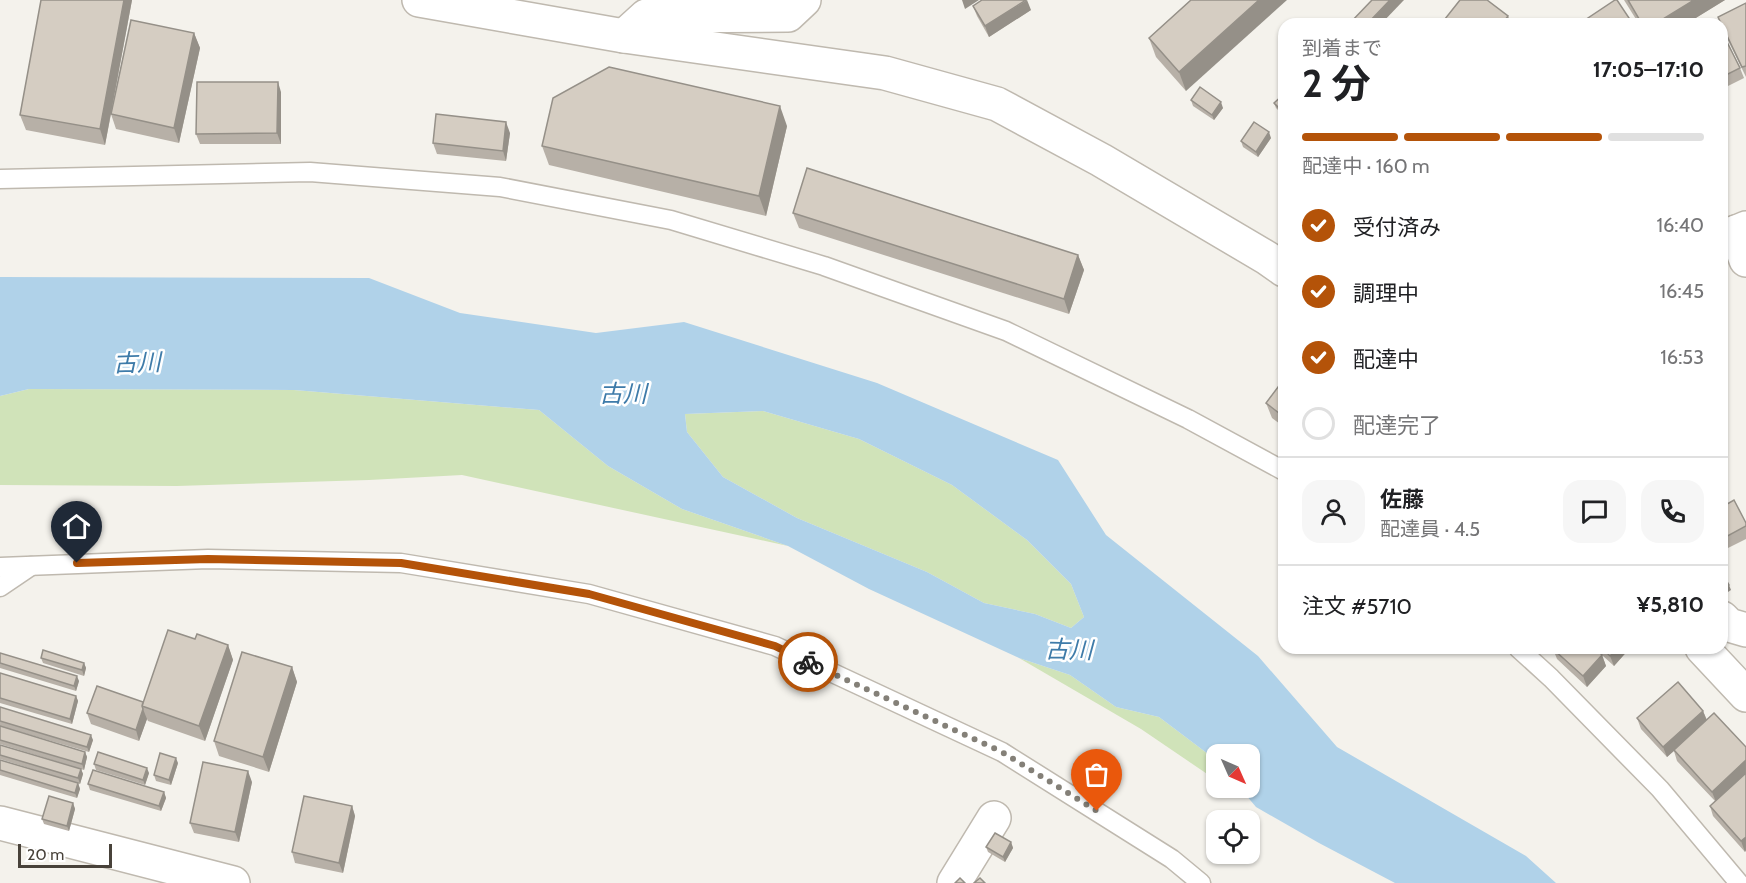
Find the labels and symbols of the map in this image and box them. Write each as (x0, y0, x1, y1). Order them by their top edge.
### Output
water label: 古川 (112, 347, 164, 378)
water label: 古川 (599, 379, 650, 408)
pin (51, 501, 102, 563)
courier (778, 632, 838, 692)
water label: 古川 (1045, 635, 1096, 664)
north arrow (1206, 744, 1260, 798)
pin (1071, 749, 1122, 811)
scale bar (18, 841, 112, 868)

